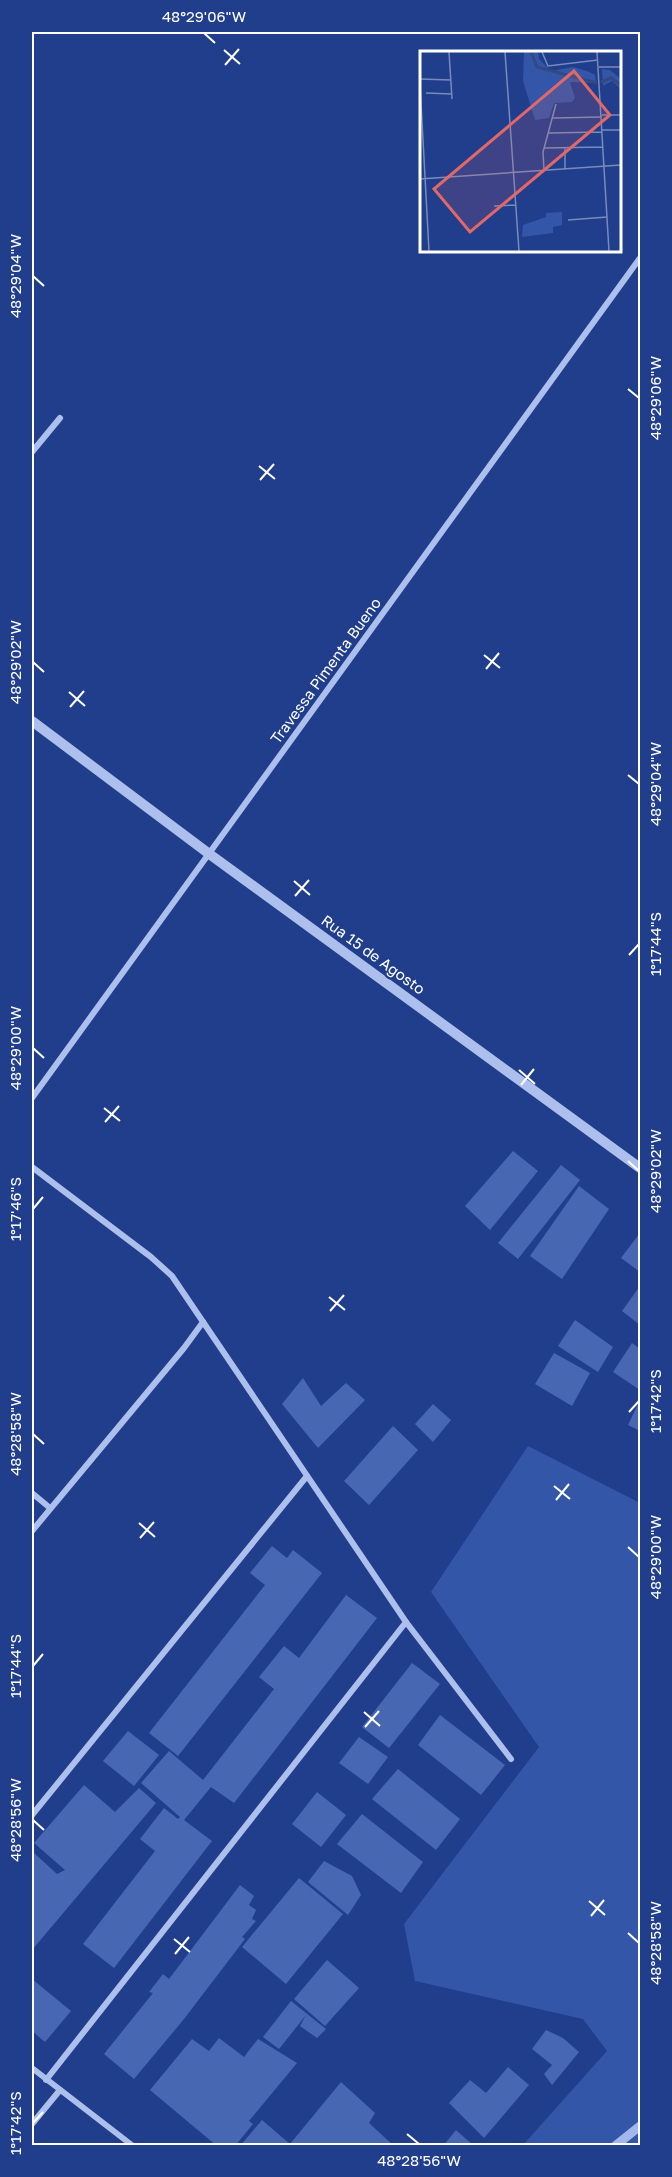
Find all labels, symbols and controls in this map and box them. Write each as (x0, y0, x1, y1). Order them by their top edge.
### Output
text: 48°29'06"W (162, 7, 246, 25)
inset map (420, 51, 621, 252)
text: 48°29'04"W (6, 234, 24, 318)
text: 48°29'06"W (646, 356, 664, 440)
street label: Travessa Pimenta Bueno (266, 594, 384, 747)
text: 48°29'02"W (6, 620, 24, 704)
text: 48°29'04"W (646, 742, 664, 826)
street label: Rua 15 de Agosto (318, 911, 429, 998)
text: 1°17'44"S (646, 912, 664, 976)
text: 48°29'00"W (6, 1006, 24, 1090)
text: 48°29'02"W (646, 1129, 664, 1213)
text: 1°17'46"S (6, 1177, 24, 1241)
text: 1°17'42"S (646, 1369, 664, 1433)
text: 48°28'58"W (6, 1392, 24, 1476)
text: 48°29'00"W (646, 1515, 664, 1599)
text: 1°17'44"S (6, 1634, 24, 1698)
text: 48°28'56"W (6, 1778, 24, 1862)
text: 48°28'58"W (646, 1901, 664, 1985)
text: 1°17'42"S (6, 2091, 24, 2155)
text: 48°28'56"W (377, 2151, 461, 2169)

